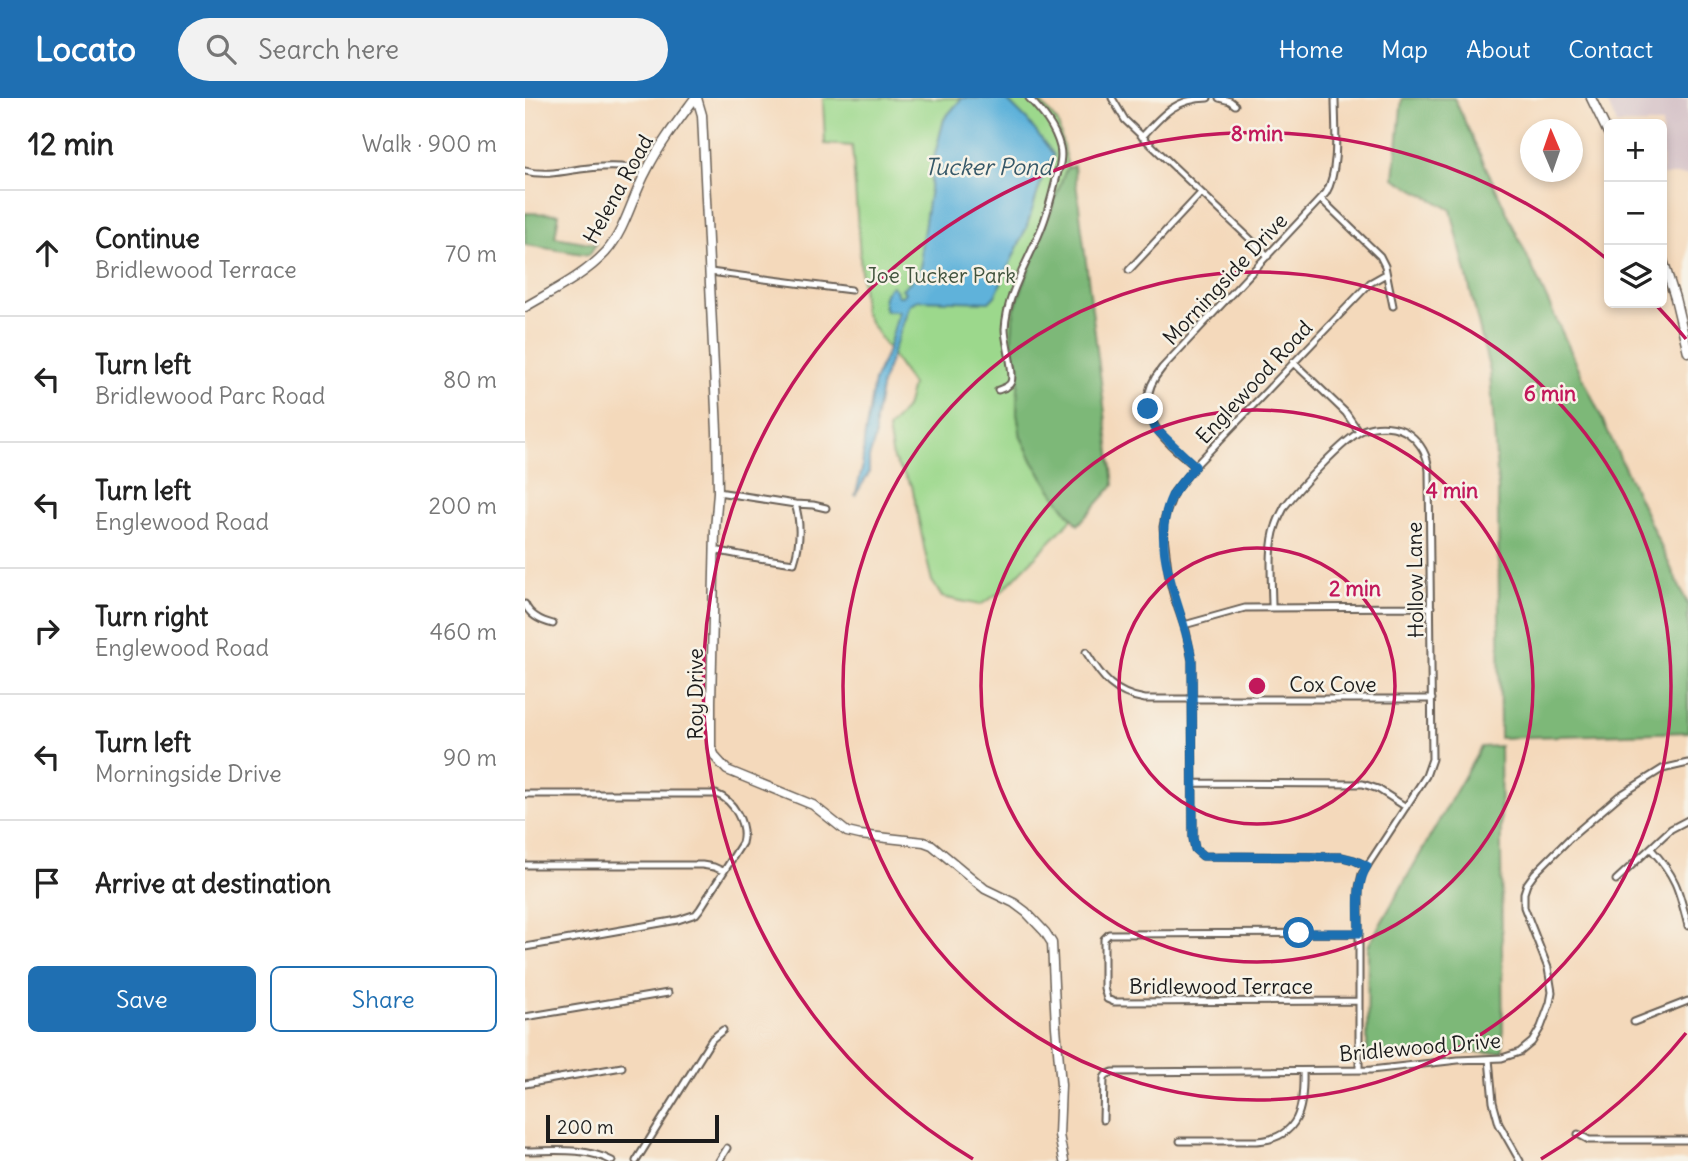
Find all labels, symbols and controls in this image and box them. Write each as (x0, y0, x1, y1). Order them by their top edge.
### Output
search box (178, 18, 668, 81)
text: Locato (35, 28, 136, 70)
icon: search (202, 30, 240, 68)
text: Search here (258, 33, 399, 66)
text: Home (1279, 34, 1343, 64)
text: Map (1381, 34, 1428, 64)
text: About (1466, 34, 1530, 64)
text: Contact (1568, 34, 1653, 64)
north arrow (1520, 119, 1583, 182)
map controls (1604, 119, 1667, 308)
button: + (1604, 119, 1667, 182)
text: 8 min (1231, 120, 1283, 147)
text: 12 min (28, 125, 114, 163)
text: Walk · 900 m (362, 129, 497, 158)
street label: Helena Road (577, 130, 659, 248)
water label: Tucker Pond (924, 152, 1055, 181)
button: − (1604, 182, 1667, 245)
street label: Morningside Drive (1157, 207, 1293, 351)
text: Continue (95, 222, 200, 255)
icon: ahead (28, 234, 66, 272)
text: 70 m (445, 239, 497, 268)
button: layers (1604, 245, 1667, 308)
text: Bridlewood Terrace (95, 255, 297, 284)
park label: Joe Tucker Park (866, 262, 1016, 289)
street label: Englewood Road (1190, 315, 1318, 449)
text: Turn left (95, 348, 191, 381)
icon: left (28, 360, 66, 398)
text: 80 m (443, 365, 497, 394)
text: 6 min (1524, 380, 1576, 407)
text: Bridlewood Parc Road (95, 381, 325, 410)
route end (1132, 393, 1163, 424)
text: Turn left (95, 474, 191, 507)
text: 4 min (1426, 477, 1478, 504)
icon: left (28, 486, 66, 524)
text: 200 m (428, 491, 497, 520)
text: Englewood Road (95, 507, 269, 536)
street label: Hollow Lane (1400, 522, 1430, 638)
text: 2 min (1329, 575, 1381, 602)
text: Turn right (95, 600, 208, 633)
icon: right (28, 612, 66, 650)
text: 460 m (430, 617, 497, 646)
text: Englewood Road (95, 633, 269, 662)
street label: Roy Drive (682, 648, 709, 740)
street label: Cox Cove (1289, 671, 1377, 698)
centre of rings (1245, 674, 1269, 698)
text: Turn left (95, 726, 191, 759)
icon: left (28, 738, 66, 776)
text: 90 m (443, 743, 497, 772)
text: Morningside Drive (95, 759, 282, 788)
icon: arrive (28, 864, 66, 902)
text: Arrive at destination (95, 867, 331, 900)
route start (1283, 917, 1314, 948)
button: Save (28, 966, 256, 1032)
button: Share (270, 966, 497, 1032)
street label: Bridlewood Terrace (1129, 973, 1313, 1000)
street label: Bridlewood Drive (1338, 1026, 1502, 1068)
scale bar (546, 1112, 719, 1144)
text: 200 m (557, 1115, 614, 1139)

